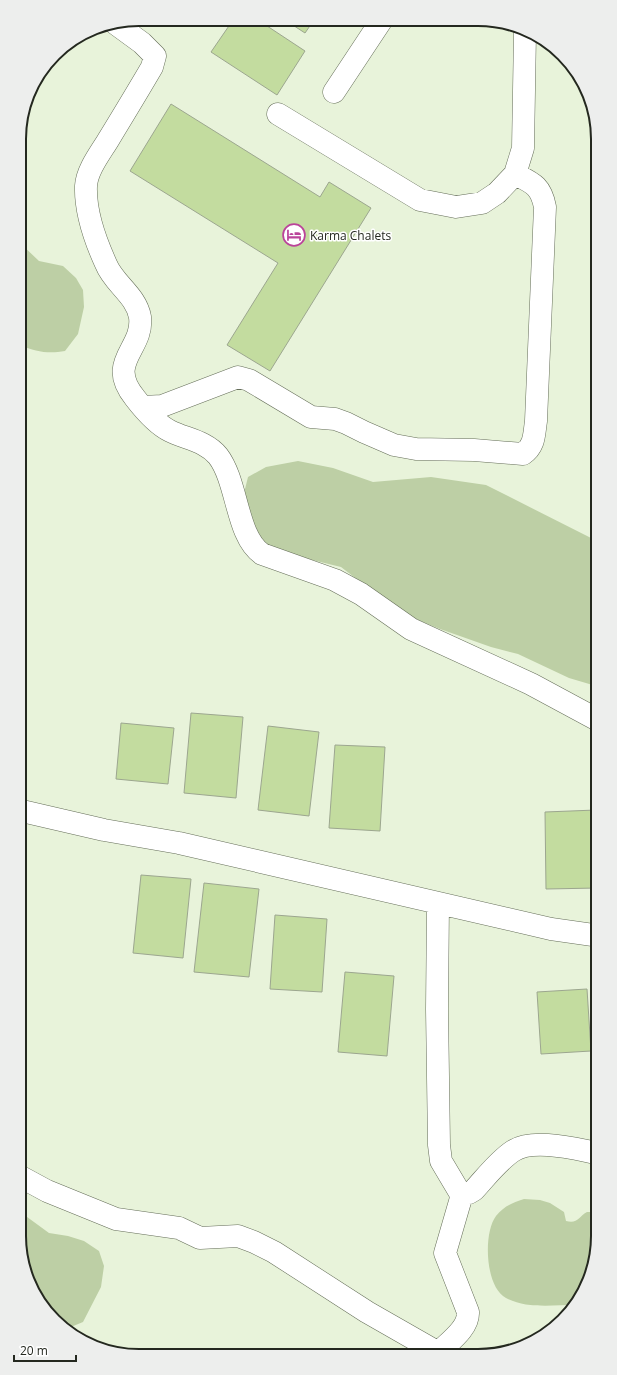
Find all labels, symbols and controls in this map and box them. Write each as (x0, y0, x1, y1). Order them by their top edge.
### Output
hotel icon: Karma Chalets (281, 222, 307, 248)
place label: Karma Chalets (310, 227, 391, 244)
scale bar (14, 1337, 76, 1363)
text: 20 m (20, 1342, 48, 1359)

